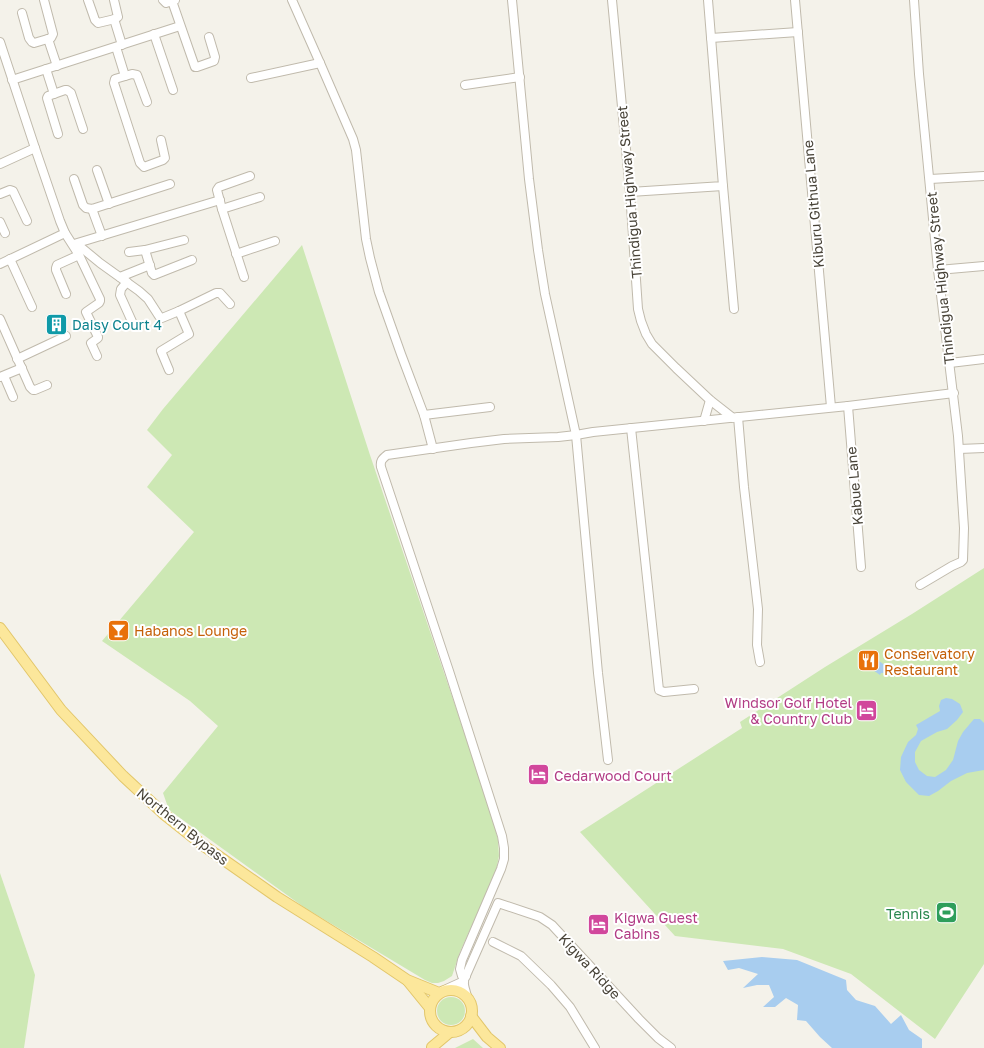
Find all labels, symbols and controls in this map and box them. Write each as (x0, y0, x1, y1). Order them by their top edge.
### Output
street label: Thindigua Highway Street (613, 105, 645, 279)
street label: Kiburu Githua Lane (799, 139, 827, 269)
street label: Thindigua Highway Street (922, 191, 958, 365)
building icon: Daisy Court 4 (44, 311, 70, 337)
place label: Daisy Court 4 (72, 316, 162, 333)
street label: Kabue Lane (842, 446, 866, 526)
bar icon: Habanos Lounge (105, 617, 131, 643)
place label: Habanos Lounge (134, 622, 247, 639)
place label: Conservatory Restaurant (884, 645, 975, 678)
restaurant icon: Conservatory Restaurant (855, 648, 881, 674)
place label: Windsor Golf Hotel & Country Club (724, 694, 852, 727)
hotel icon: Windsor Golf Hotel & Country Club (854, 697, 880, 723)
hotel icon: Cedarwood Court (526, 762, 552, 788)
place label: Cedarwood Court (554, 767, 672, 784)
street label: Northern Bypass (134, 784, 232, 868)
sports icon: Tennis (933, 900, 959, 926)
place label: Tennis (886, 905, 930, 922)
place label: Kigwa Guest Cabins (614, 909, 698, 942)
hotel icon: Kigwa Guest Cabins (585, 912, 611, 938)
street label: Kigwa Ridge (555, 930, 625, 1002)

